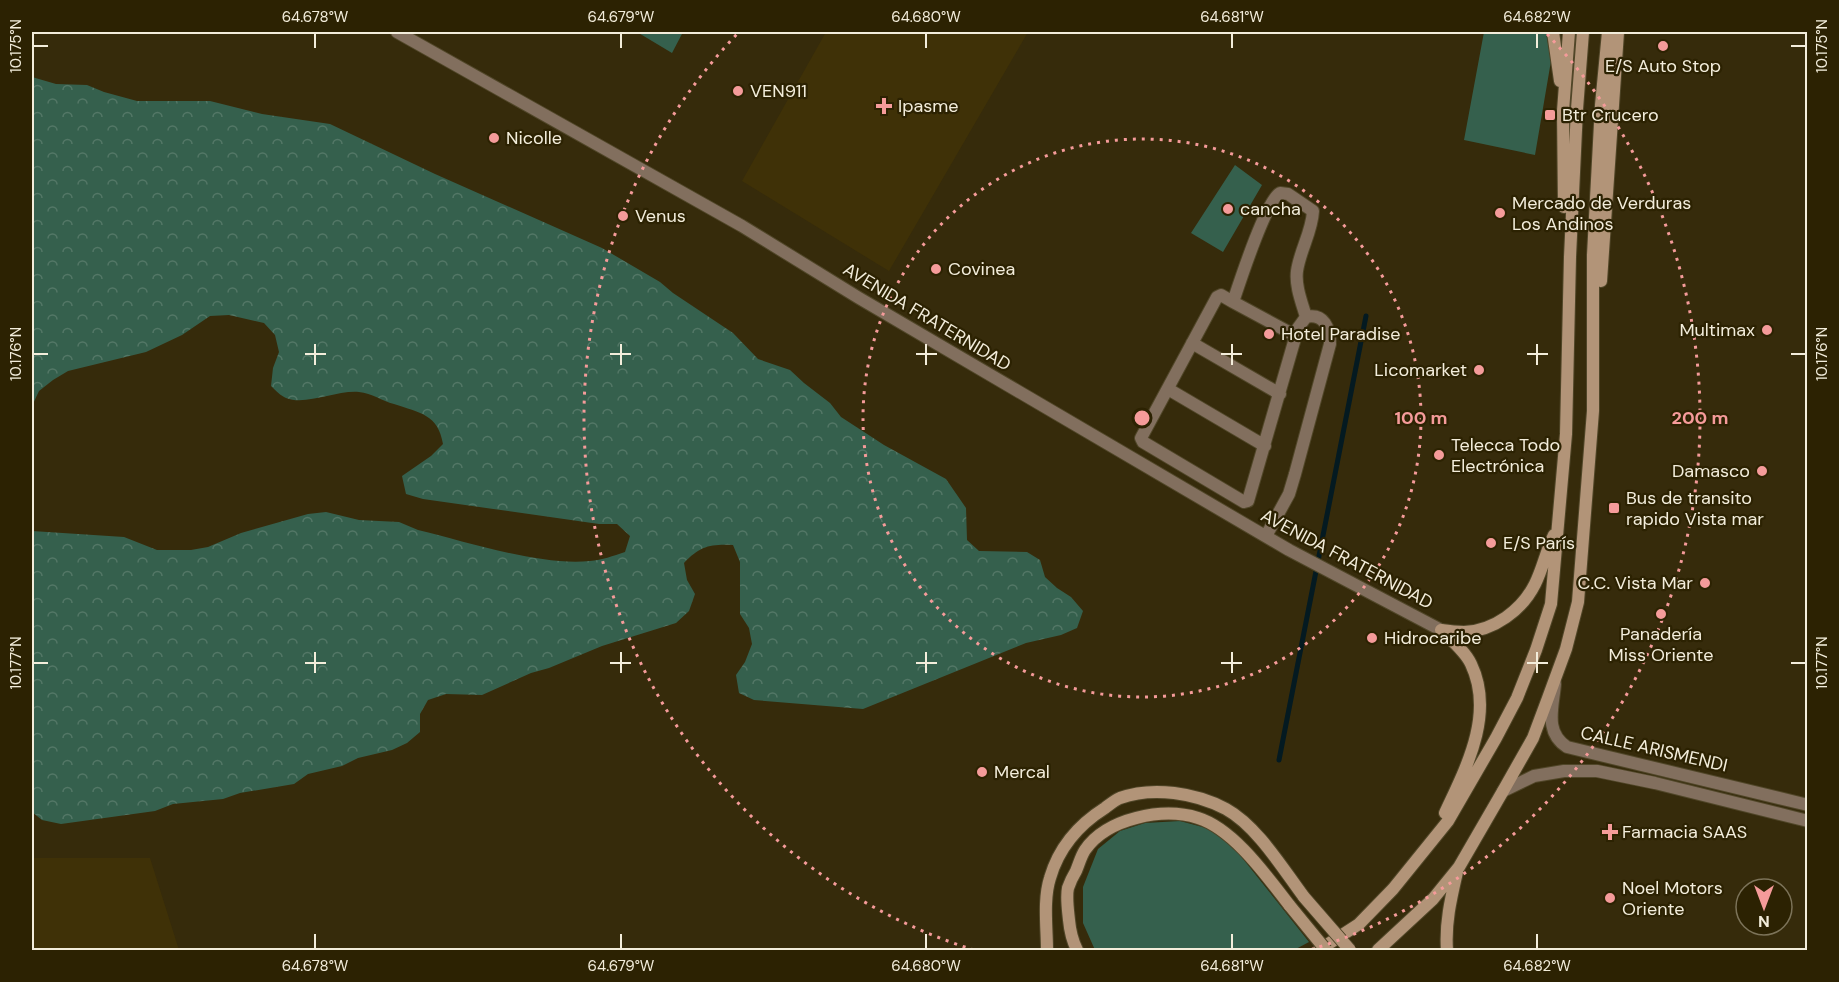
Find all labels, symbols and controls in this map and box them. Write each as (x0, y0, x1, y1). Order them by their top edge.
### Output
text: 64.678°W (282, 7, 349, 27)
text: 64.679°W (588, 7, 655, 27)
text: 64.680°W (891, 7, 961, 27)
text: 64.681°W (1200, 7, 1264, 27)
text: 64.682°W (1503, 7, 1571, 27)
text: 10.175°N (6, 19, 26, 73)
text: 10.175°N (1812, 19, 1832, 73)
marker: E/S Auto Stop (1656, 39, 1670, 53)
place label: E/S Auto Stop (1605, 54, 1721, 78)
place label: VEN911 (750, 79, 807, 103)
marker: VEN911 (731, 84, 745, 98)
place label: Ipasme (898, 94, 959, 118)
marker: Ipasme (875, 97, 893, 115)
place label: Btr Crucero (1562, 103, 1659, 127)
marker: Btr Crucero (1543, 108, 1557, 122)
place label: Nicolle (506, 126, 562, 150)
marker: Nicolle (487, 131, 501, 145)
place label: Mercado de Verduras Los Andinos (1512, 191, 1691, 236)
place label: cancha (1240, 197, 1301, 221)
marker: cancha (1221, 202, 1235, 216)
place label: Venus (635, 204, 686, 228)
marker: Mercado de Verduras Los Andinos (1493, 206, 1507, 220)
marker: Venus (616, 209, 630, 223)
street label: AVENIDA FRATERNIDAD (839, 257, 1015, 377)
place label: Covinea (948, 257, 1015, 281)
marker: Covinea (929, 262, 943, 276)
place label: Multimax (1679, 318, 1755, 342)
place label: Hotel Paradise (1281, 322, 1401, 346)
marker: Multimax (1760, 323, 1774, 337)
text: 10.176°N (6, 327, 26, 381)
marker: Hotel Paradise (1262, 327, 1276, 341)
text: 10.176°N (1812, 327, 1832, 381)
place label: Licomarket (1374, 358, 1467, 382)
marker: Licomarket (1472, 363, 1486, 377)
text: 100 m (1394, 406, 1448, 430)
text: 200 m (1672, 406, 1728, 430)
centre of rings (1132, 408, 1152, 428)
place label: Telecca Todo Electrónica (1451, 433, 1560, 478)
marker: Telecca Todo Electrónica (1432, 448, 1446, 462)
place label: Damasco (1672, 459, 1750, 483)
marker: Damasco (1755, 464, 1769, 478)
place label: Bus de transito rapido Vista mar (1626, 486, 1764, 531)
marker: Bus de transito rapido Vista mar (1607, 501, 1621, 515)
street label: AVENIDA FRATERNIDAD (1257, 503, 1437, 615)
place label: E/S París (1503, 531, 1575, 555)
marker: E/S París (1484, 536, 1498, 550)
place label: C.C. Vista Mar (1578, 571, 1693, 595)
marker: C.C. Vista Mar (1698, 576, 1712, 590)
marker: Panadería Miss Oriente (1654, 607, 1668, 621)
place label: Panadería Miss Oriente (1609, 622, 1713, 667)
place label: Hidrocaribe (1384, 626, 1481, 650)
marker: Hidrocaribe (1365, 631, 1379, 645)
text: 10.177°N (6, 636, 26, 690)
text: 10.177°N (1812, 636, 1832, 690)
street label: CALLE ARISMENDI (1578, 720, 1730, 778)
place label: Mercal (994, 760, 1050, 784)
marker: Mercal (975, 765, 989, 779)
place label: Farmacia SAAS (1622, 820, 1747, 844)
marker: Farmacia SAAS (1603, 825, 1617, 839)
place label: Noel Motors Oriente (1622, 876, 1723, 921)
north arrow (1734, 877, 1794, 937)
marker: Noel Motors Oriente (1603, 891, 1617, 905)
text: N (1758, 911, 1770, 932)
text: 64.678°W (282, 956, 349, 976)
text: 64.679°W (588, 956, 655, 976)
text: 64.680°W (891, 956, 961, 976)
text: 64.681°W (1200, 956, 1264, 976)
text: 64.682°W (1503, 956, 1571, 976)

